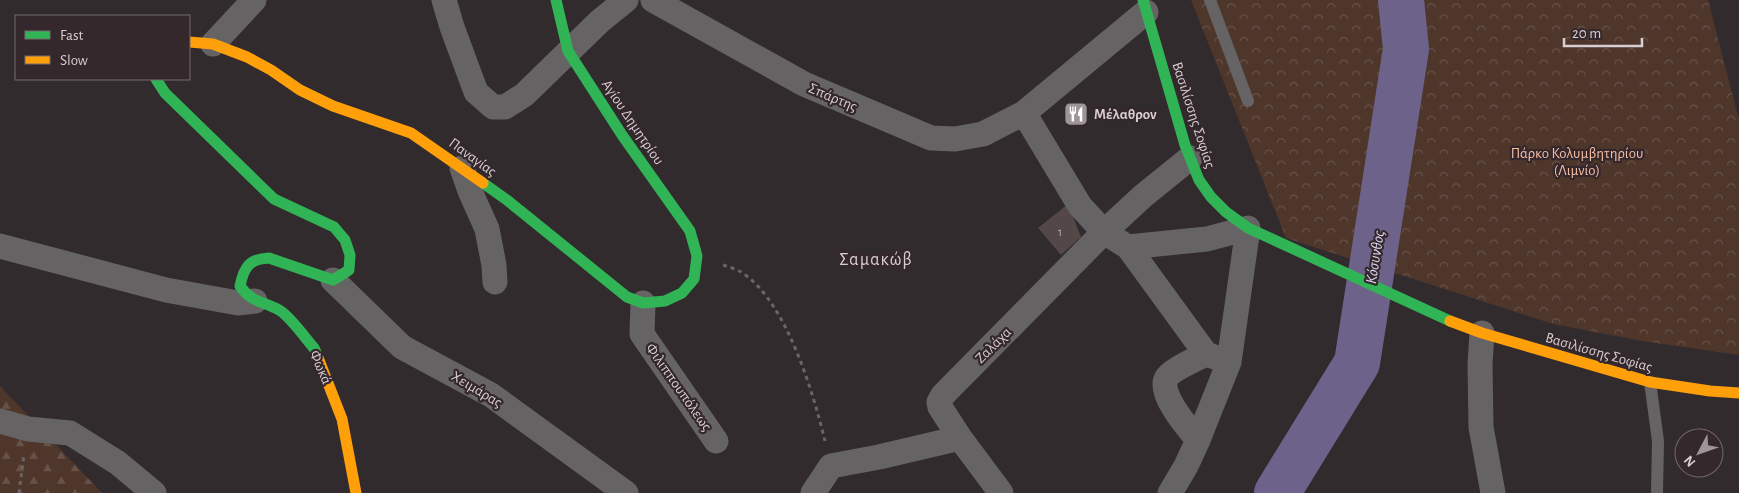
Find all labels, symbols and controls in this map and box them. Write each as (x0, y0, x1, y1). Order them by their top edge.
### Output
legend (15, 15, 190, 80)
scale bar (1564, 15, 1642, 47)
text: 20 m (1572, 26, 1601, 41)
text: Fast (60, 28, 84, 43)
text: Slow (60, 53, 88, 68)
street label: Βασιλίσσης Σοφίας (1169, 60, 1218, 170)
street label: Αγίου Δημητρίου (599, 77, 666, 167)
street label: Σπάρτης (806, 81, 860, 114)
restaurant icon: Μέλαθρον (1063, 101, 1089, 127)
place label: Μέλαθρον (1094, 107, 1157, 122)
street label: Παναγίας (446, 135, 499, 180)
park label: Πάρκο Κολυμβητηρίου (Λιμνίο) (1511, 146, 1643, 178)
house number: 1 (1058, 226, 1062, 238)
water label: Κόσυνθος (1363, 229, 1388, 285)
district label: Σαμακώβ (839, 251, 913, 269)
street label: Ζαλάχα (973, 324, 1014, 366)
street label: Βασιλίσσης Σοφίας (1544, 330, 1654, 375)
street label: Φιλιππουπόλεως (643, 341, 714, 434)
street label: Φωκά (307, 348, 334, 387)
street label: Χειμάρας (449, 369, 505, 410)
north arrow (1674, 428, 1724, 478)
text: N (1681, 453, 1698, 469)

